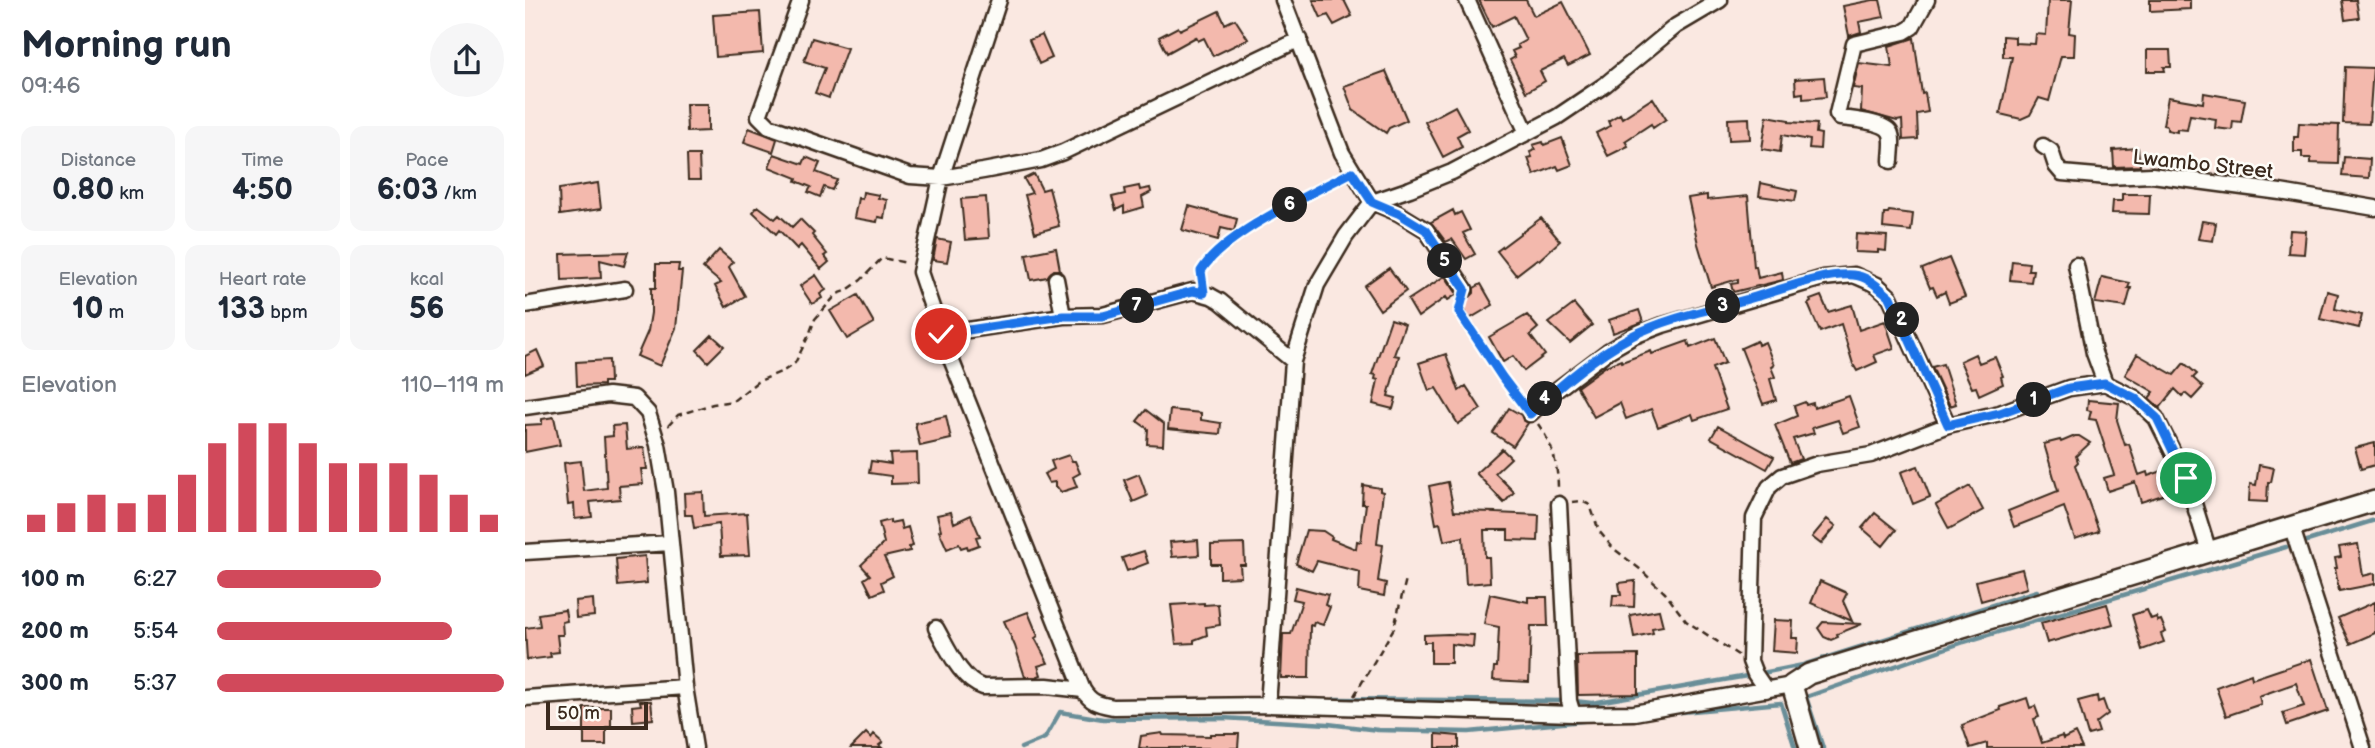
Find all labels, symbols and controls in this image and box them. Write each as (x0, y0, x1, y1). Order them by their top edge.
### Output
text: Morning run (21, 23, 232, 68)
button: share (430, 23, 504, 97)
text: 09:46 (21, 72, 81, 100)
street label: Lwambo Street (2131, 145, 2275, 184)
text: Distance (60, 149, 136, 172)
text: Time (241, 149, 284, 172)
text: Pace (405, 149, 448, 172)
text: 0.80 (52, 172, 114, 208)
text: 4:50 (232, 172, 293, 208)
text: 6:03 (377, 172, 438, 208)
text: km (114, 182, 144, 205)
text: /km (438, 182, 477, 205)
pin: 6 (1273, 188, 1307, 222)
text: 6 (1284, 193, 1295, 216)
pin: 5 (1427, 244, 1462, 278)
text: 5 (1439, 249, 1450, 272)
text: Elevation (59, 268, 138, 291)
text: Heart rate (219, 268, 306, 291)
text: kcal (410, 268, 444, 291)
pin: 7 (1119, 288, 1155, 324)
pin: 3 (1705, 288, 1741, 324)
text: 10 (72, 291, 103, 327)
text: 133 (217, 291, 265, 327)
text: 56 (409, 291, 445, 327)
text: 7 (1131, 294, 1142, 317)
text: 3 (1717, 294, 1728, 317)
text: m (103, 301, 124, 324)
text: bpm (265, 301, 308, 324)
pin: 2 (1885, 302, 1919, 338)
pin (911, 304, 971, 364)
text: 2 (1896, 308, 1907, 331)
icon: check (922, 315, 960, 353)
text: Elevation (21, 371, 117, 399)
text: 110–119 m (401, 371, 504, 399)
pin: 4 (1527, 382, 1563, 416)
pin: 1 (2017, 382, 2051, 418)
text: 4 (1539, 387, 1550, 410)
text: 1 (2030, 388, 2038, 411)
pin (2156, 448, 2216, 508)
icon: arrive (2167, 459, 2205, 497)
text: 100 m (21, 565, 85, 593)
text: 6:27 (133, 565, 177, 593)
text: 200 m (21, 617, 89, 645)
text: 5:54 (133, 617, 178, 645)
text: 300 m (21, 669, 89, 697)
text: 5:37 (133, 669, 176, 697)
scale bar (546, 699, 647, 731)
text: 50 m (557, 702, 600, 725)

